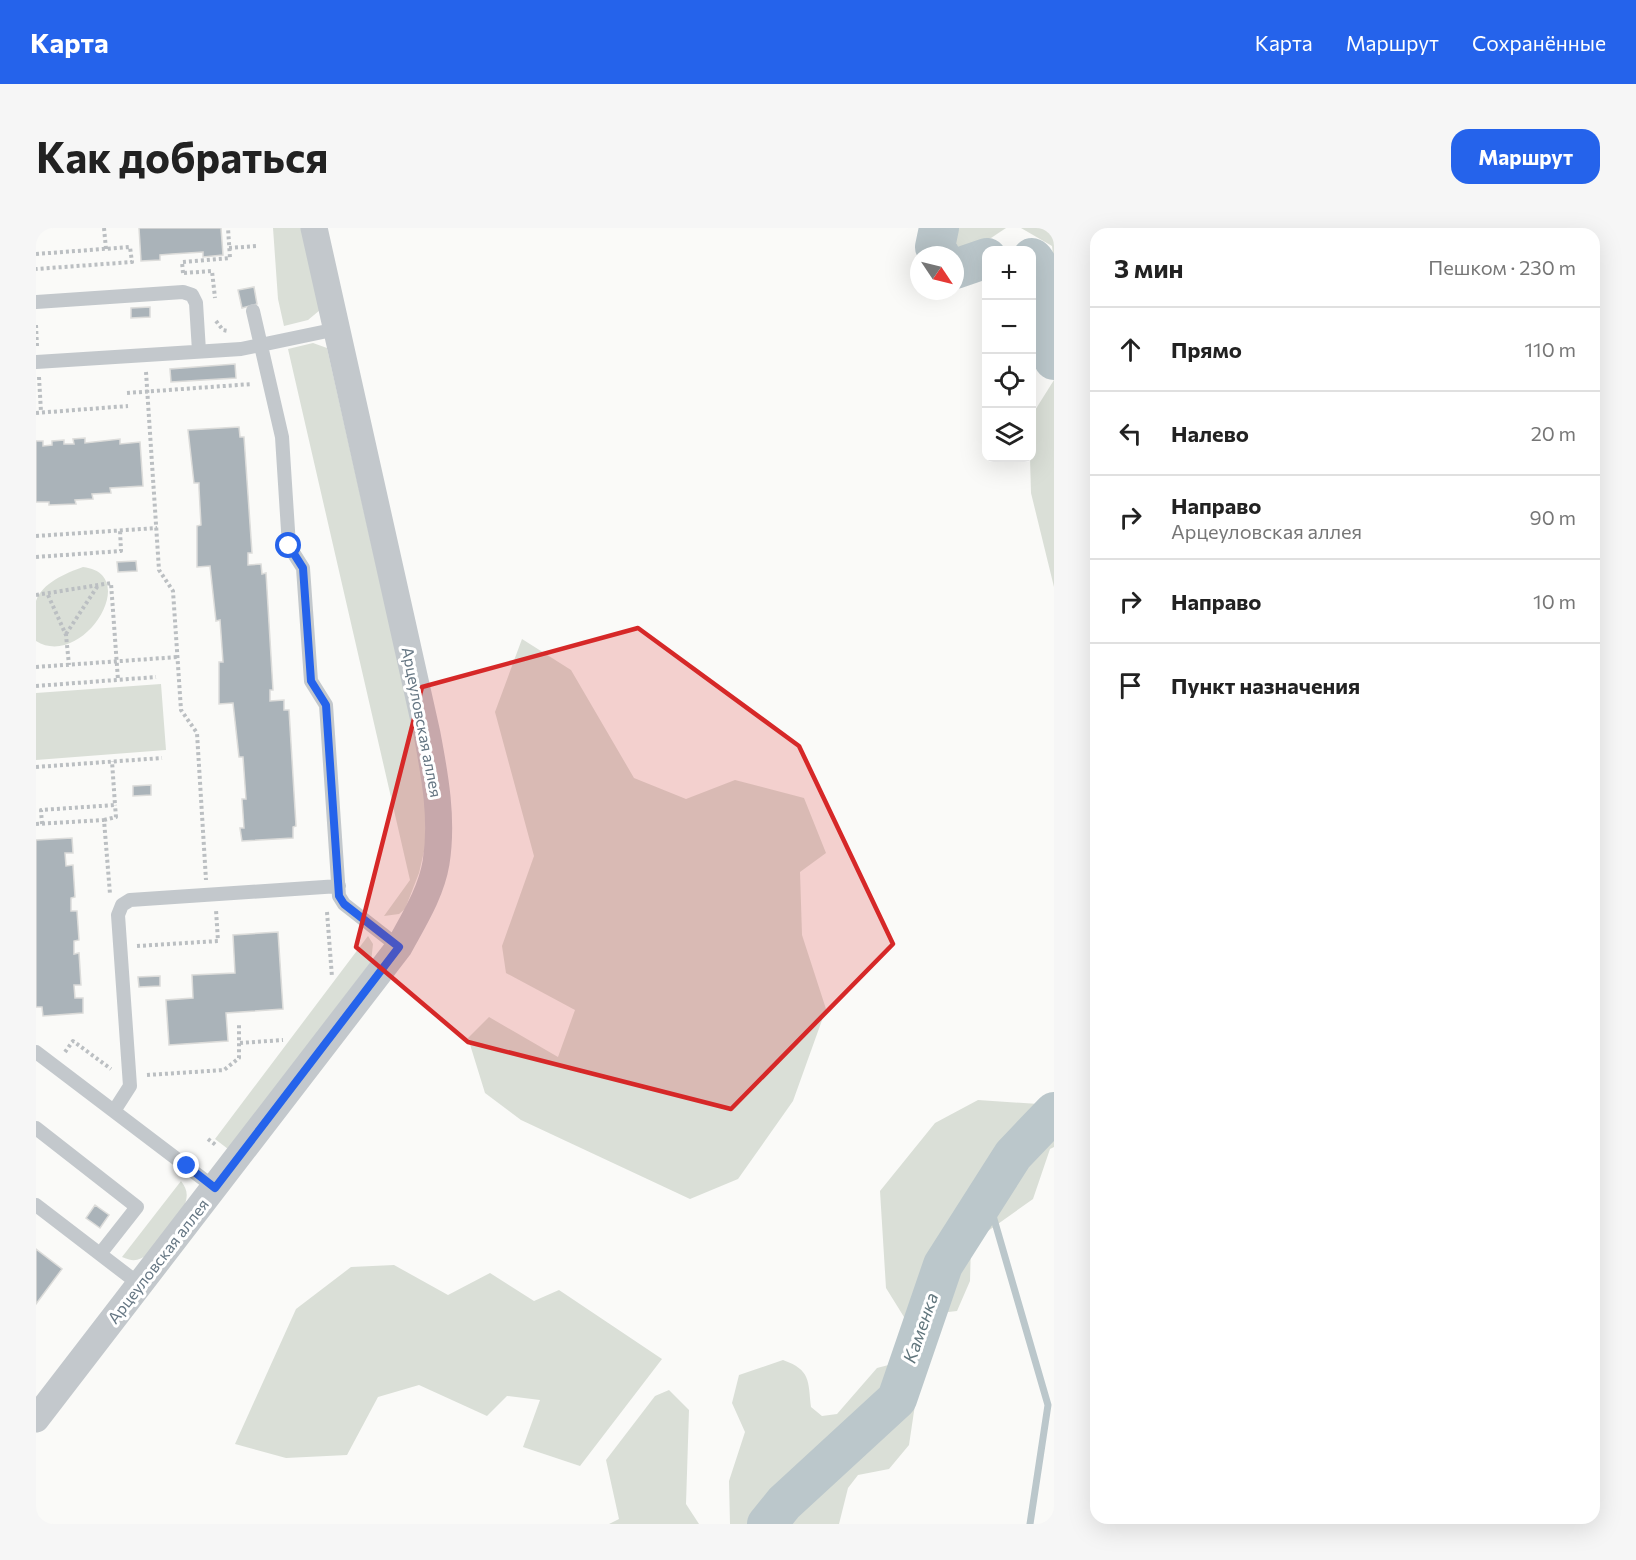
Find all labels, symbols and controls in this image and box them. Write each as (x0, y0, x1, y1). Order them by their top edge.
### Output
text: Карта (30, 25, 109, 59)
text: Карта (1255, 30, 1313, 55)
text: Маршрут (1346, 30, 1439, 55)
text: Сохранённые (1472, 30, 1606, 55)
button: Маршрут (1451, 129, 1600, 184)
text: Как добраться (36, 130, 328, 182)
north arrow (910, 246, 964, 300)
map controls (982, 246, 1036, 462)
button: + (982, 246, 1036, 300)
text: 3 мин (1114, 252, 1184, 283)
text: Пешком · 230 m (1428, 255, 1576, 279)
button: − (982, 300, 1036, 354)
icon: ahead (1114, 333, 1147, 366)
text: Прямо (1171, 336, 1242, 363)
text: 110 m (1525, 337, 1576, 361)
button: locate (982, 354, 1036, 408)
button: layers (982, 408, 1036, 462)
icon: left (1114, 417, 1147, 450)
text: Налево (1171, 420, 1249, 447)
text: 20 m (1531, 421, 1576, 445)
text: Направо (1171, 492, 1261, 519)
icon: right (1114, 501, 1147, 534)
text: 90 m (1530, 505, 1576, 529)
text: Арцеуловская аллея (1171, 519, 1362, 543)
route start (275, 532, 301, 558)
icon: right (1114, 585, 1147, 618)
text: Направо (1171, 588, 1261, 615)
text: 10 m (1533, 589, 1576, 613)
street label: Арцеуловская аллея (399, 645, 446, 799)
icon: arrive (1114, 669, 1147, 702)
text: Пункт назначения (1171, 672, 1360, 699)
route end (173, 1152, 199, 1178)
street label: Арцеуловская аллея (103, 1195, 212, 1327)
water label: Каменка (898, 1290, 942, 1366)

